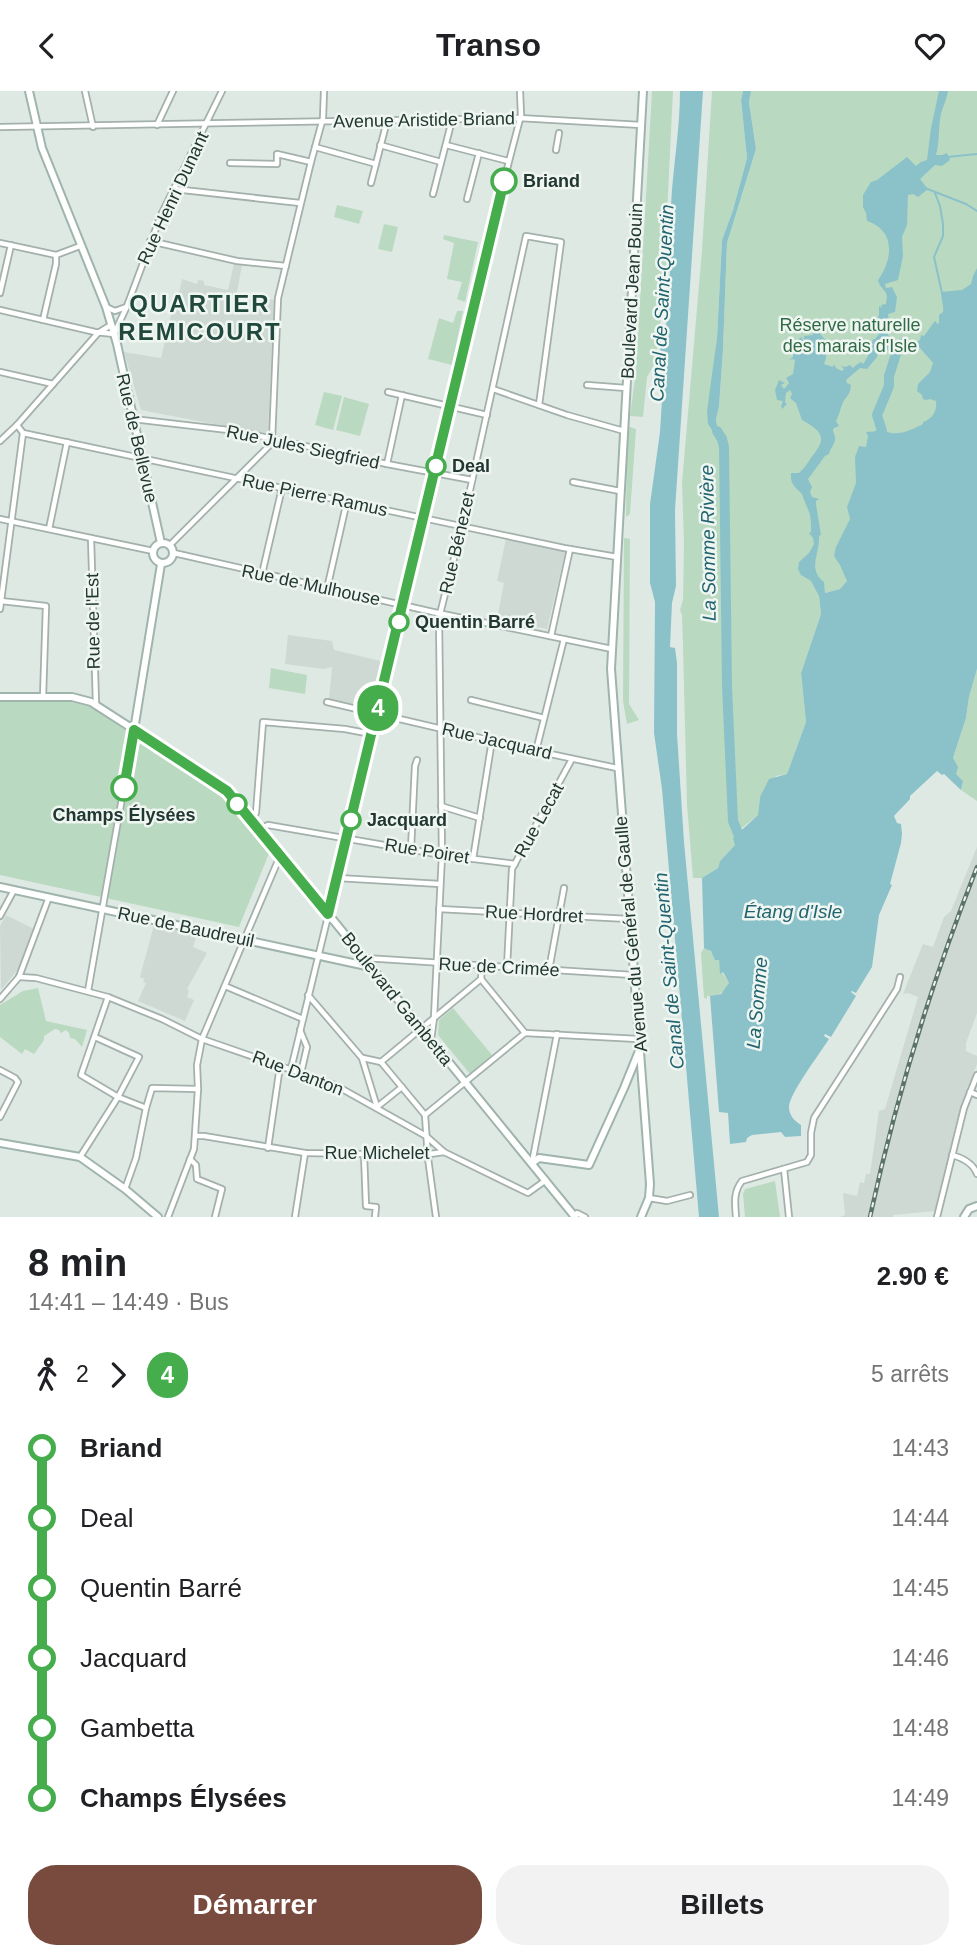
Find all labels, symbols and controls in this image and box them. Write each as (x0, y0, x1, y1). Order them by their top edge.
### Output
icon: back (28, 27, 66, 65)
text: Transo (436, 27, 541, 63)
icon: heart (911, 27, 949, 65)
street label: Avenue Aristide Briand (333, 108, 515, 132)
street label: Rue Henri Dunant (133, 128, 213, 268)
marker: Briand (491, 168, 517, 194)
place label: Briand (523, 171, 580, 191)
street label: Boulevard Jean Bouin (617, 203, 647, 379)
water label: Canal de Saint-Quentin (646, 204, 678, 402)
district label: QUARTIER REMICOURT (118, 290, 282, 345)
park label: Réserve naturelle des marais d'Isle (779, 315, 921, 356)
street label: Rue de Bellevue (112, 371, 162, 505)
street label: Rue Jules Siegfried (225, 421, 381, 473)
marker: Deal (426, 456, 446, 476)
place label: Deal (452, 456, 490, 476)
water label: La Somme Rivière (696, 465, 720, 621)
street label: Rue Pierre Ramus (241, 470, 389, 520)
street label: Rue Bénezet (436, 490, 478, 596)
street label: Rue de Mulhouse (240, 561, 382, 609)
street label: Rue de l'Est (82, 573, 104, 669)
marker: Quentin Barré (389, 612, 409, 632)
place label: Quentin Barré (415, 612, 535, 632)
line badge: 4 (355, 685, 401, 731)
text: 4 (371, 694, 385, 721)
street label: Rue Jacquard (440, 719, 554, 763)
marker: Champs Élysées (111, 775, 137, 801)
street label: Rue Lecat (510, 779, 568, 861)
unlabelled marker (227, 794, 247, 814)
place label: Champs Élysées (52, 804, 196, 825)
marker: Jacquard (341, 810, 361, 830)
place label: Jacquard (367, 810, 447, 830)
street label: Avenue du Général de Gaulle (611, 815, 651, 1053)
street label: Rue Poiret (383, 834, 471, 868)
water label: Canal de Saint-Quentin (650, 872, 688, 1070)
street label: Rue Hordret (485, 901, 583, 927)
water label: Étang d'Isle (744, 901, 842, 922)
street label: Rue de Baudreuil (116, 903, 256, 951)
street label: Boulevard Gambetta (337, 929, 457, 1070)
street label: Rue de Crimée (438, 954, 560, 980)
water label: La Somme (743, 956, 771, 1050)
street label: Rue Danton (250, 1046, 346, 1100)
street label: Rue Michelet (324, 1143, 430, 1163)
text: 8 min (28, 1242, 127, 1284)
text: 2.90 € (877, 1261, 949, 1291)
text: 14:41 – 14:49 · Bus (28, 1289, 229, 1315)
icon: walk (28, 1356, 66, 1394)
icon: forward (99, 1356, 137, 1394)
text: 2 (76, 1361, 89, 1387)
text: 4 (161, 1361, 174, 1388)
text: 5 arrêts (871, 1361, 949, 1387)
text: Briand (80, 1433, 162, 1463)
text: 14:43 (891, 1435, 949, 1461)
text: Deal (80, 1503, 133, 1533)
text: 14:44 (891, 1505, 949, 1531)
text: Quentin Barré (80, 1573, 242, 1603)
text: 14:45 (891, 1575, 949, 1601)
text: Jacquard (80, 1643, 187, 1673)
text: 14:46 (891, 1645, 949, 1671)
text: Gambetta (80, 1713, 194, 1743)
text: 14:48 (891, 1715, 949, 1741)
text: Champs Élysées (80, 1783, 287, 1813)
text: 14:49 (891, 1785, 949, 1811)
button: Démarrer (28, 1865, 482, 1945)
button: Billets (496, 1865, 949, 1945)

